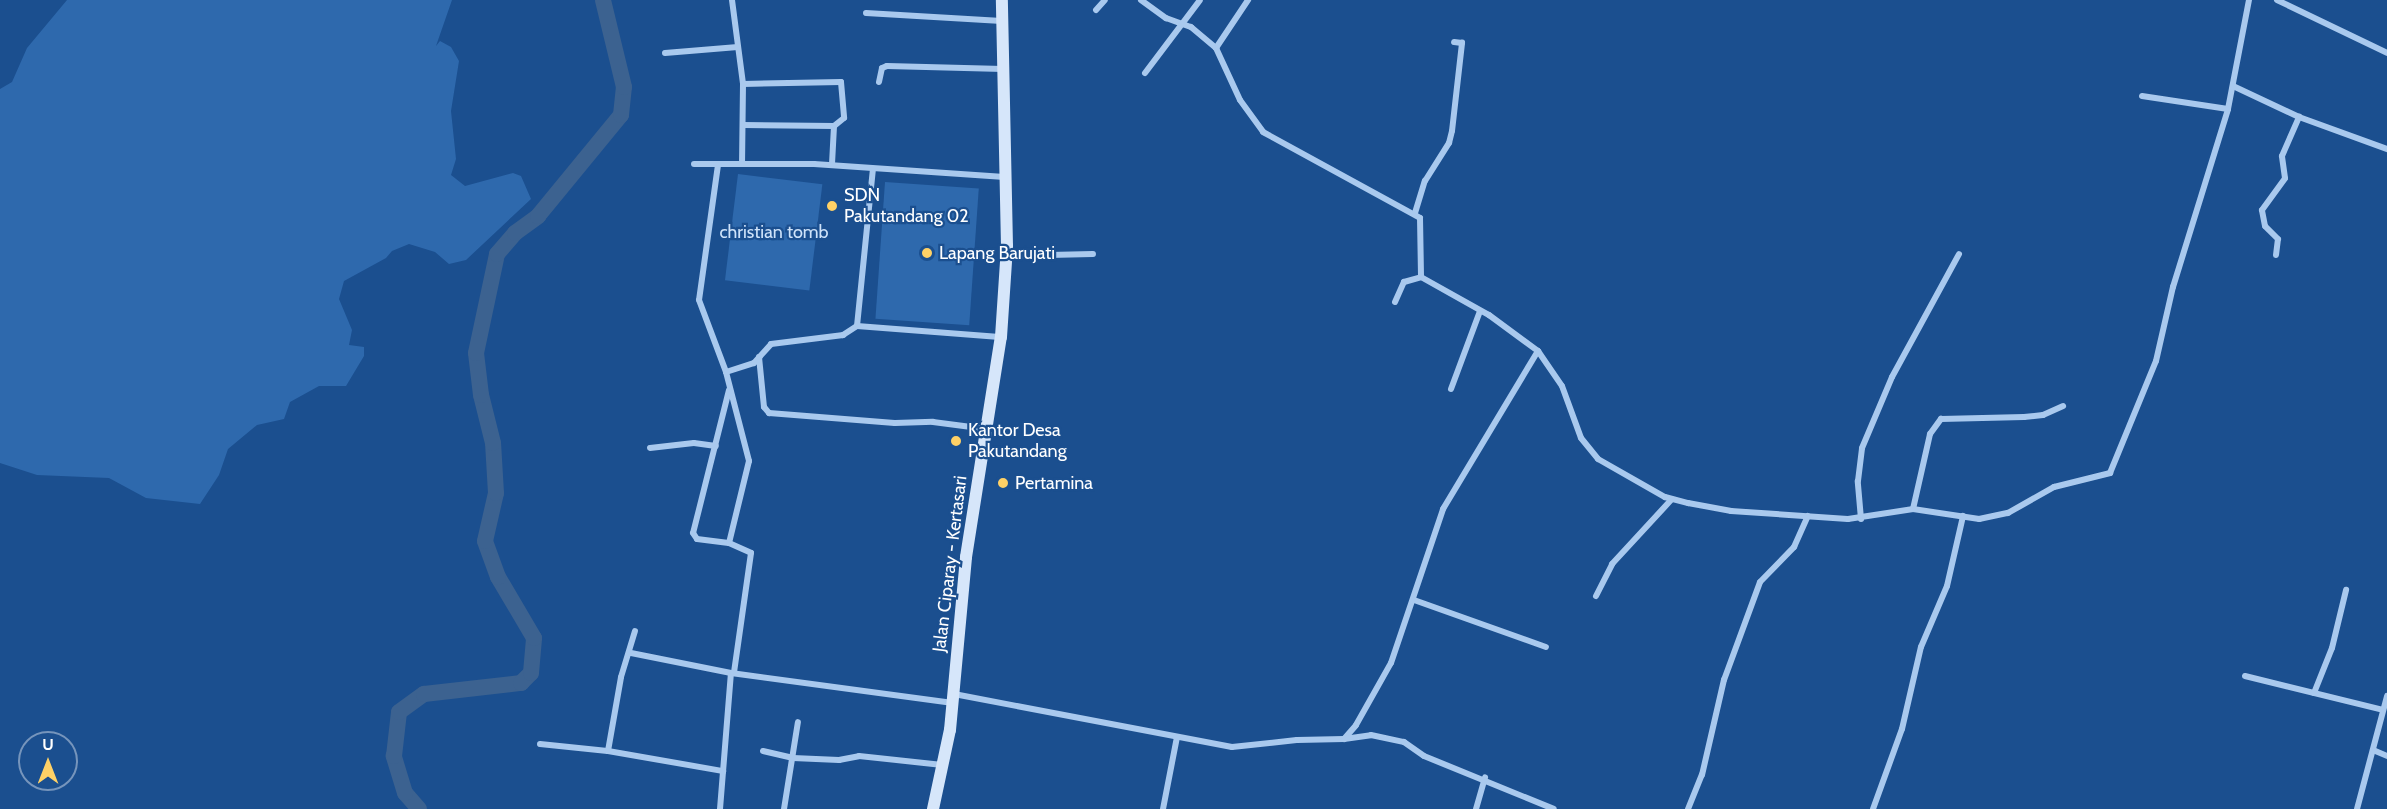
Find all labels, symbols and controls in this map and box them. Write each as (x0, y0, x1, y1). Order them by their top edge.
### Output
place label: SDN Pakutandang 02 (844, 185, 969, 228)
marker: SDN Pakutandang 02 (825, 199, 839, 213)
park label: christian tomb (719, 221, 829, 243)
place label: Lapang Barujati (939, 242, 1055, 264)
marker: Lapang Barujati (920, 246, 934, 260)
place label: Kantor Desa Pakutandang (968, 420, 1067, 462)
marker: Kantor Desa Pakutandang (949, 434, 963, 448)
place label: Pertamina (1015, 472, 1093, 494)
street label: Jalan Ciparay - Kertasari (928, 475, 972, 653)
marker: Pertamina (996, 476, 1010, 490)
north arrow (18, 731, 78, 791)
text: U (42, 735, 54, 754)

